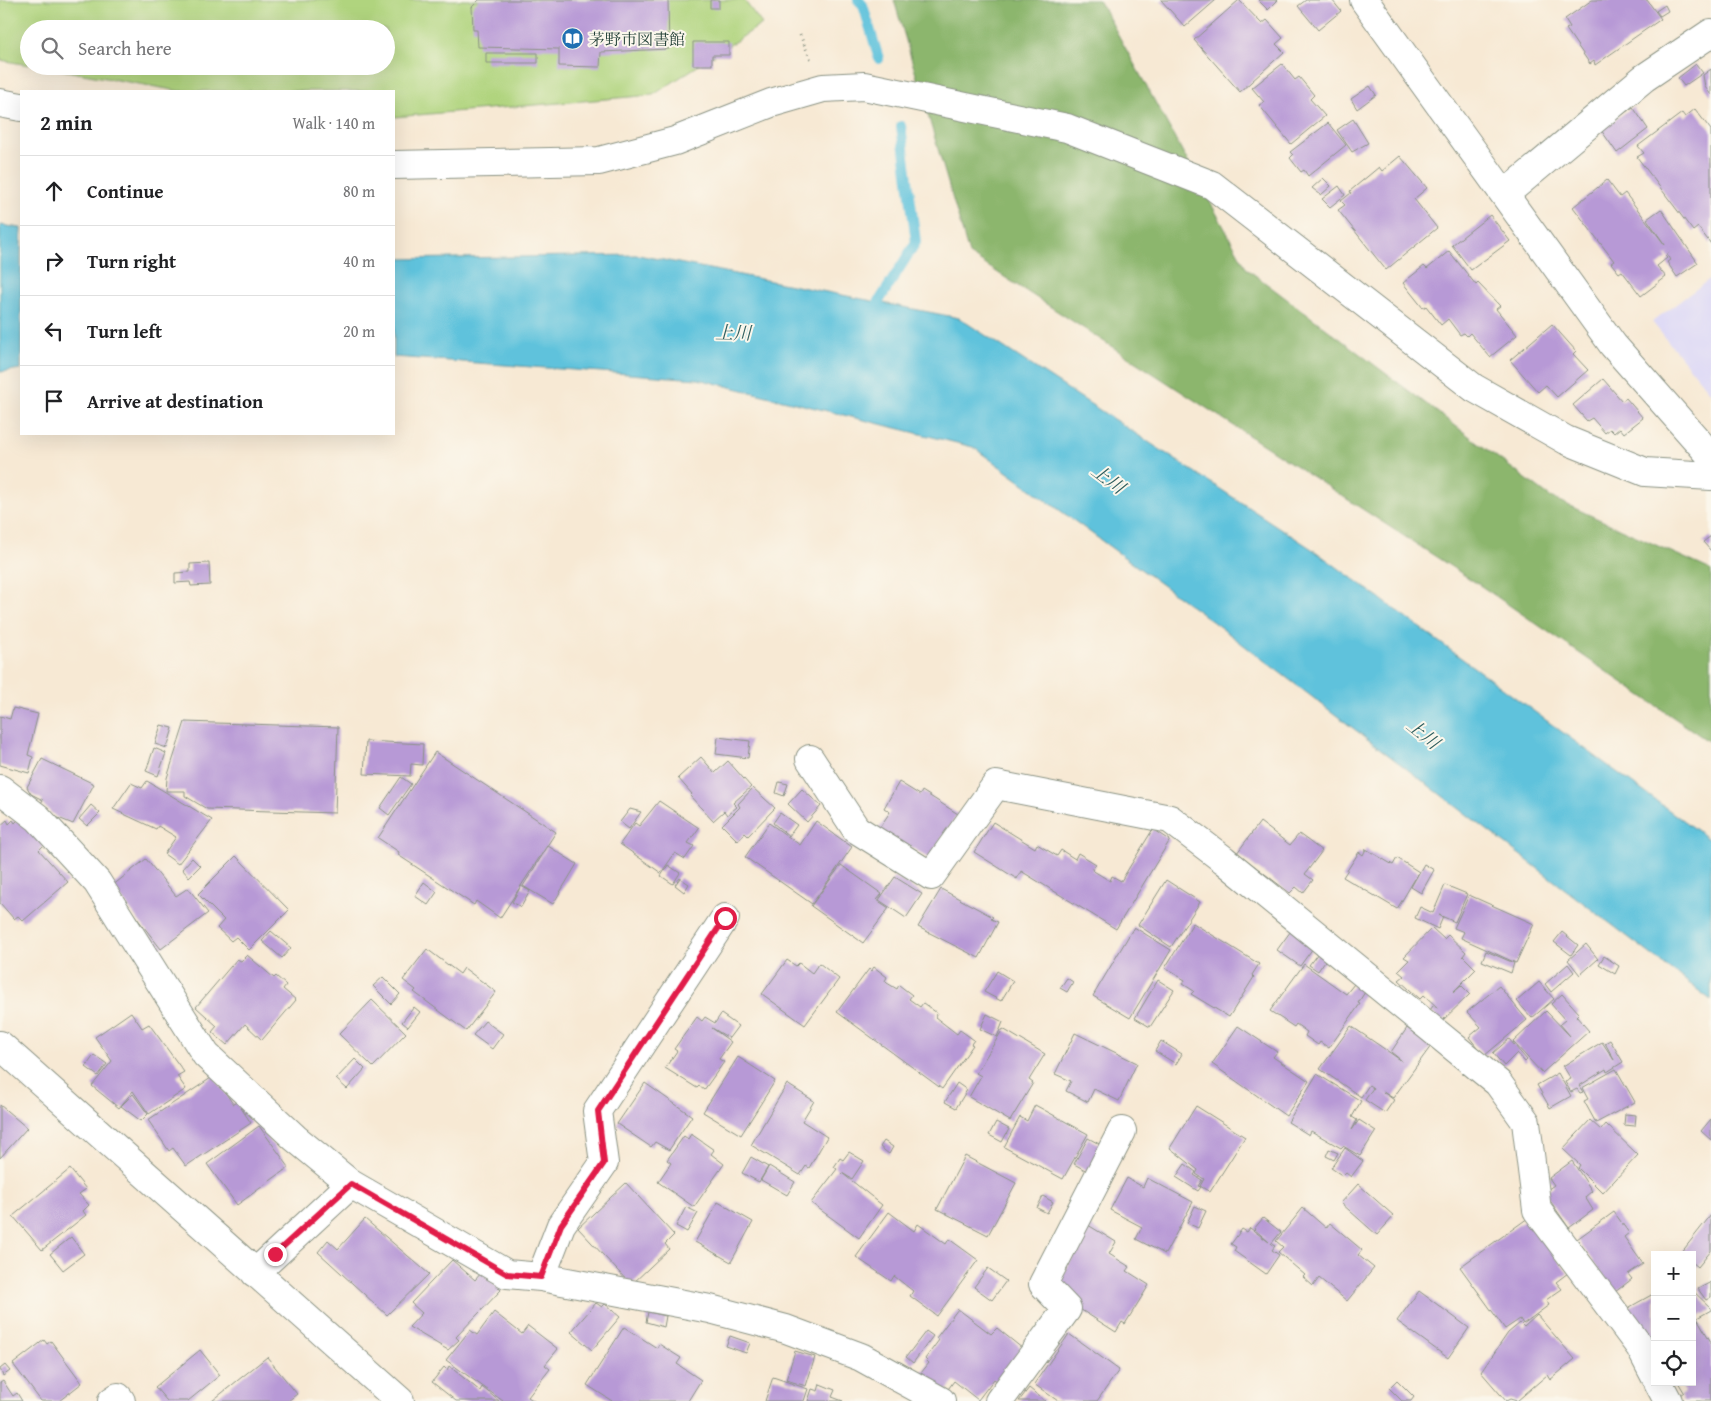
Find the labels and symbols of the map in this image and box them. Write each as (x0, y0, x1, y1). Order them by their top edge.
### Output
library icon: 茅野市図書館 (561, 27, 585, 51)
place label: 茅野市図書館 (589, 27, 685, 51)
water label: 上川 (715, 319, 753, 346)
water label: 上川 (1086, 457, 1132, 501)
water label: 上川 (1401, 712, 1447, 757)
route start (714, 907, 737, 930)
route end (264, 1243, 287, 1266)

